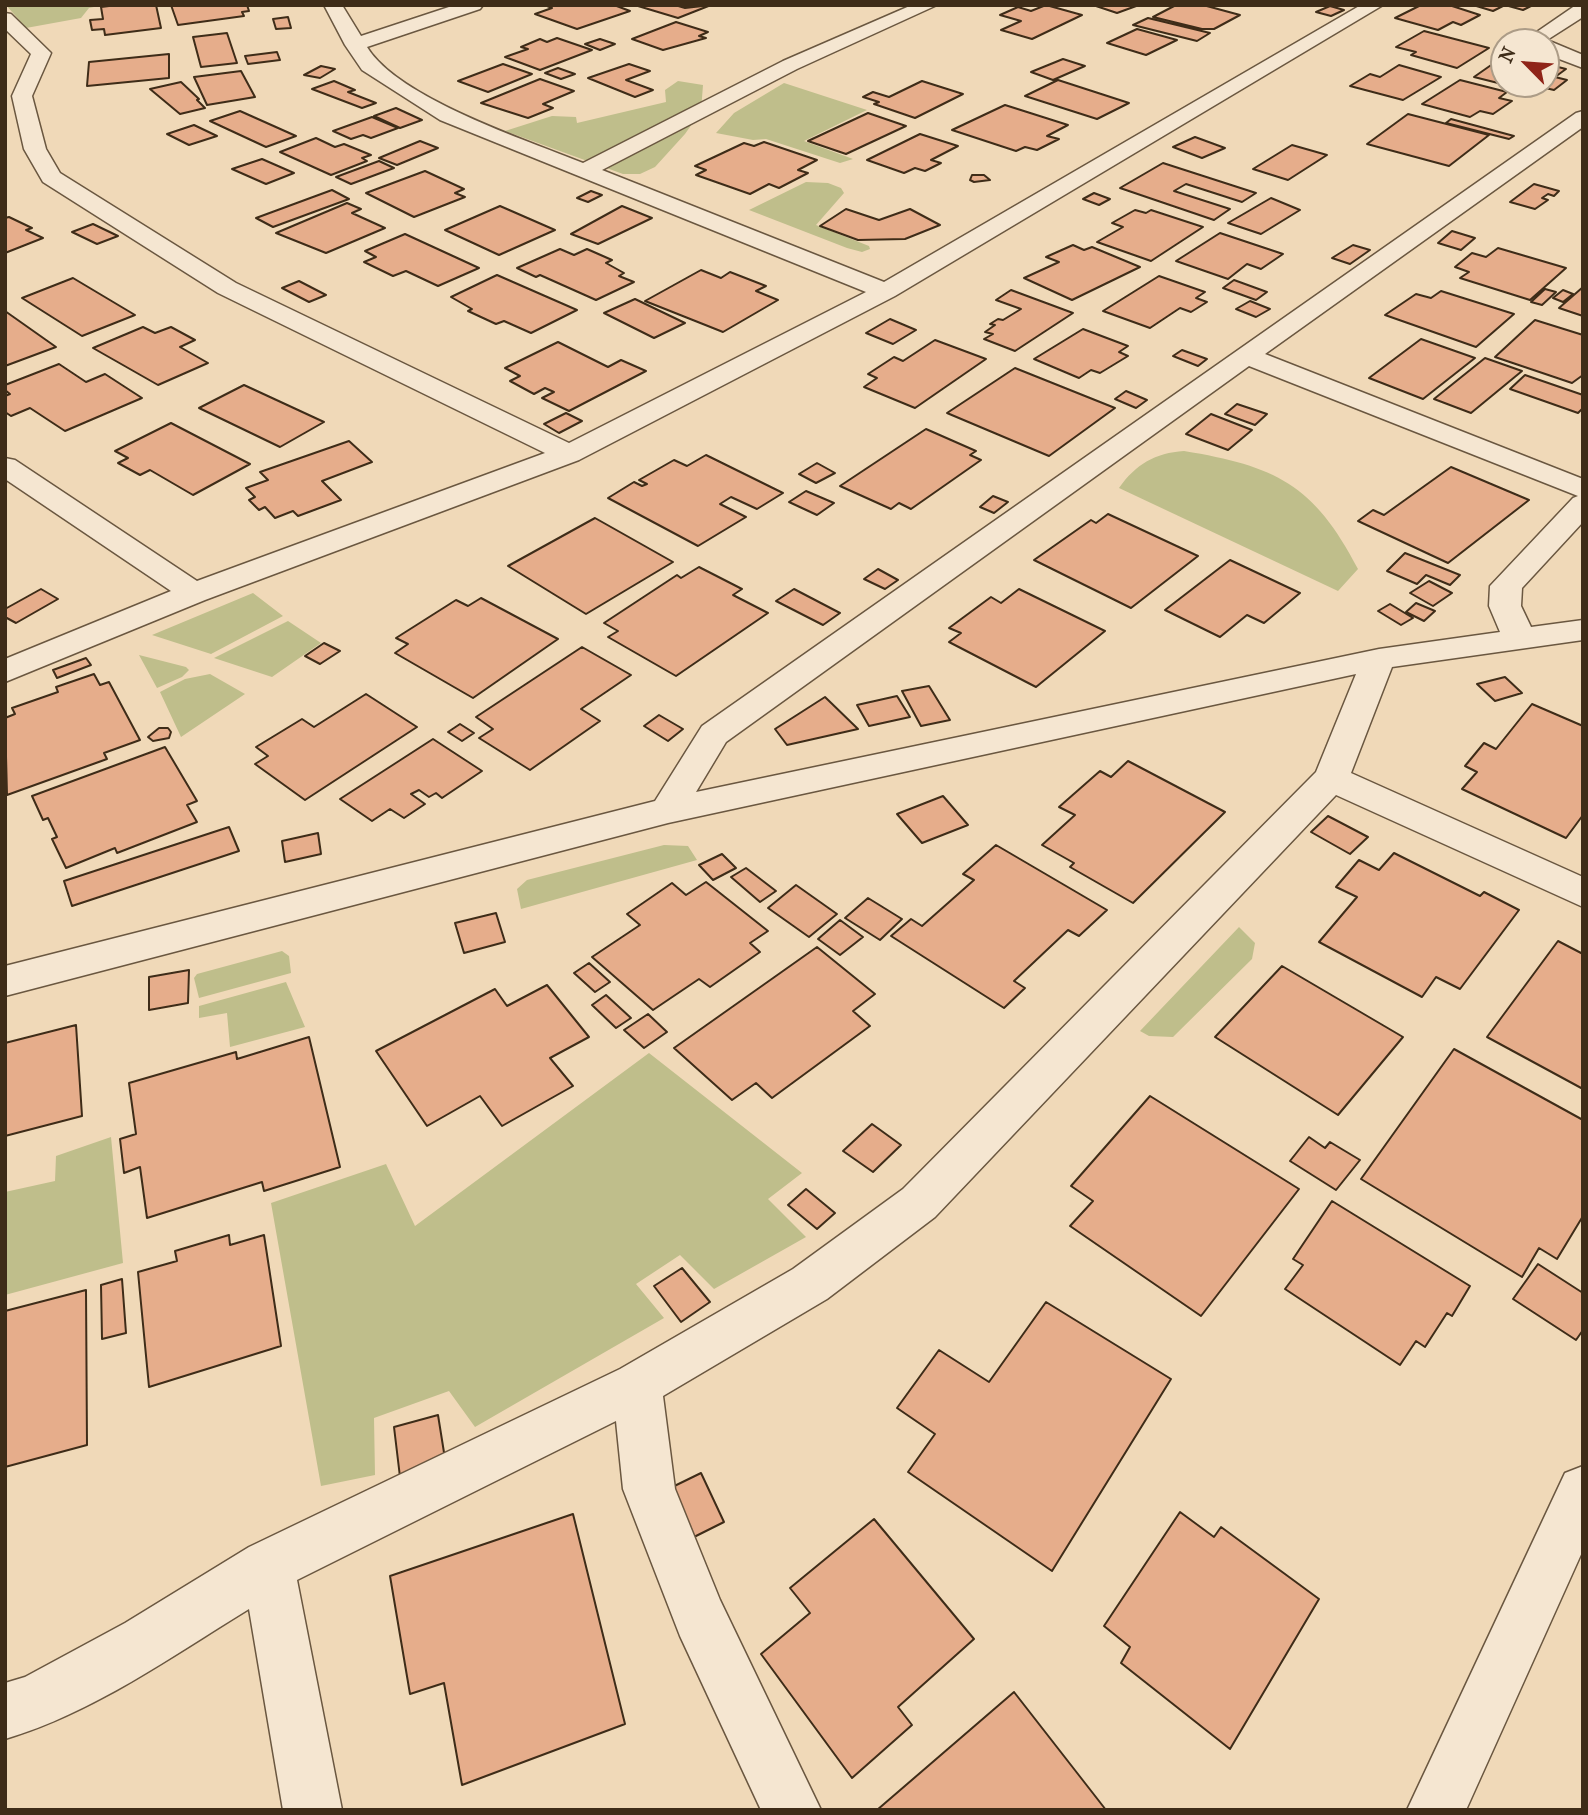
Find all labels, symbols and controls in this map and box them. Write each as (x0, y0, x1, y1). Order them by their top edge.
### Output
north arrow (1490, 28, 1560, 98)
text: N (1495, 44, 1521, 66)

